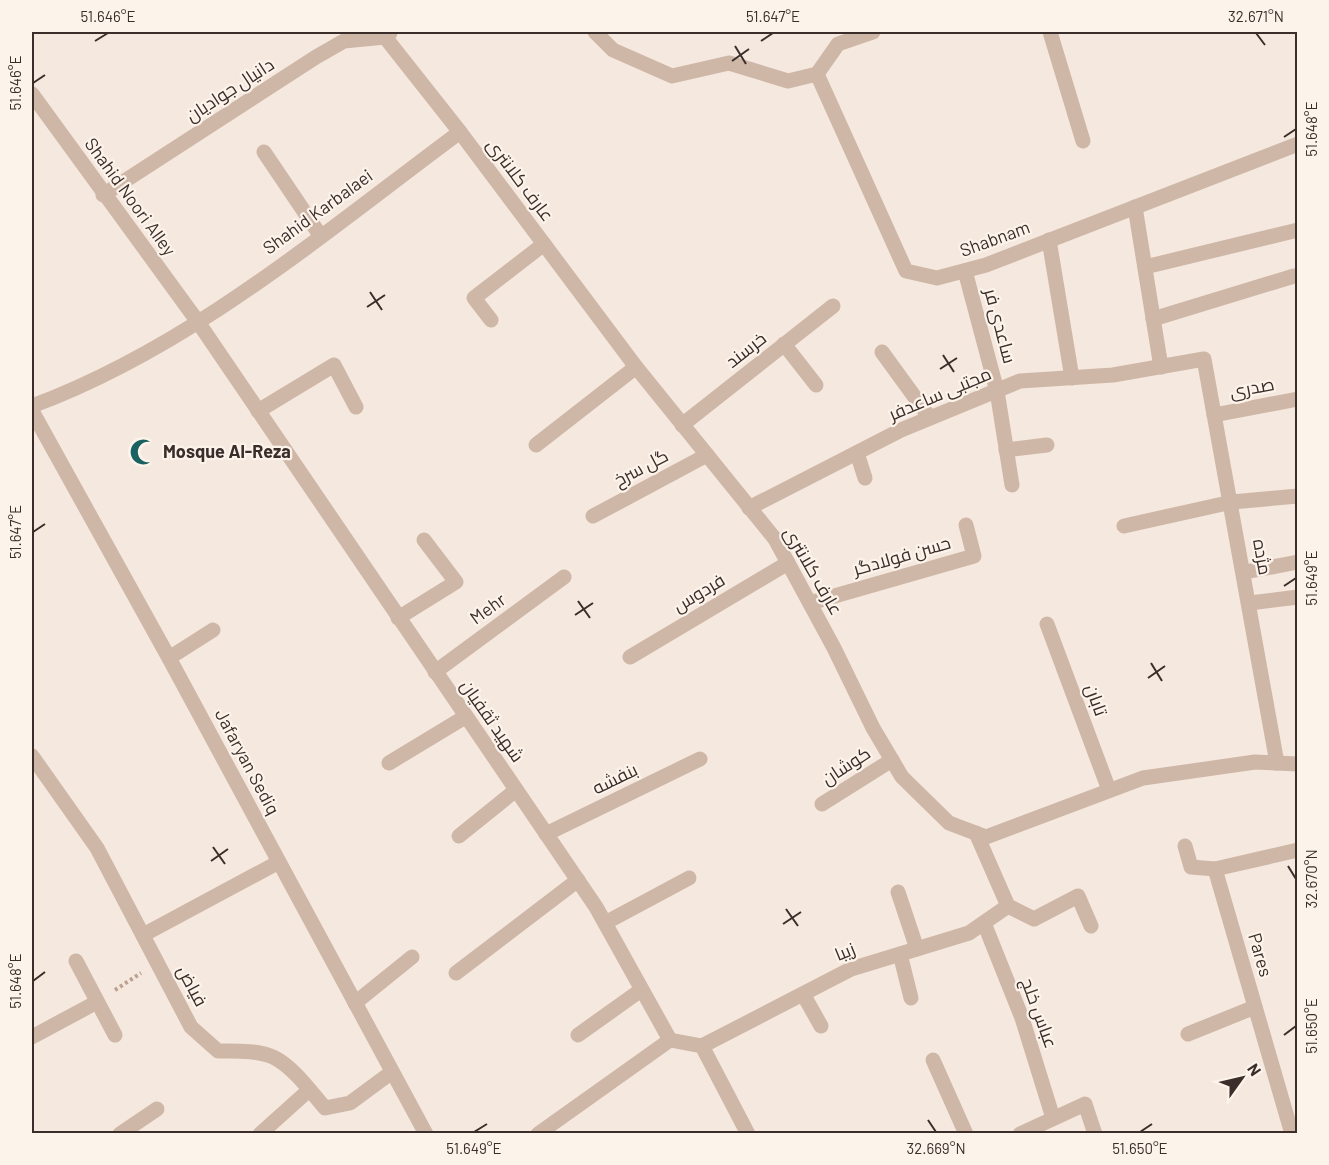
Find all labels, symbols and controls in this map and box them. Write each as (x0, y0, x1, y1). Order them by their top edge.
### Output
text: 51.646°E (80, 7, 136, 25)
text: 51.647°E (746, 7, 800, 25)
text: 32.671°N (1228, 7, 1284, 25)
street label: دانیال جوادیان (181, 53, 278, 127)
text: 51.646°E (6, 55, 24, 111)
text: 51.648°E (1302, 101, 1320, 157)
street label: Shahid Noori Alley (81, 133, 181, 260)
street label: عارف کلانتری (482, 134, 559, 226)
street label: Shahid Karbalaei (258, 164, 377, 258)
street label: Shabnam (957, 215, 1033, 261)
street label: ساعدی فر (979, 285, 1021, 366)
street label: خرسند (721, 327, 771, 373)
street label: مجتبی ساعدفر (884, 362, 995, 426)
street label: صدری (1227, 372, 1276, 403)
mosque icon: Mosque Al-Reza (128, 437, 158, 467)
place label: Mosque Al-Reza (163, 440, 291, 462)
street label: گل سرخ (609, 444, 673, 492)
text: 51.647°E (6, 505, 24, 559)
street label: عارف کلانتری (779, 523, 848, 619)
street label: حسن فولادگر (849, 531, 953, 581)
street label: مژده (1248, 537, 1277, 577)
text: 51.649°E (1302, 550, 1320, 606)
street label: فردوس (669, 568, 729, 617)
street label: Mehr (465, 588, 510, 628)
street label: شهید ثقفیان (456, 675, 529, 767)
street label: تابان (1080, 681, 1113, 719)
street label: Jafaryan Sediq (211, 705, 285, 818)
street label: کوشان (817, 741, 875, 790)
street label: بنفشه (588, 758, 641, 798)
text: 32.670°N (1302, 849, 1320, 909)
street label: Pares (1244, 930, 1278, 979)
street label: زیبا (831, 937, 858, 966)
text: 51.648°E (6, 953, 24, 1009)
street label: فیاض (172, 961, 213, 1010)
street label: عباس خلج (1015, 974, 1063, 1052)
text: 51.650°E (1302, 998, 1320, 1054)
north arrow (1212, 1048, 1272, 1108)
text: N (1244, 1060, 1266, 1079)
text: 51.649°E (446, 1139, 502, 1157)
text: 32.669°N (906, 1139, 966, 1157)
text: 51.650°E (1112, 1139, 1168, 1157)

